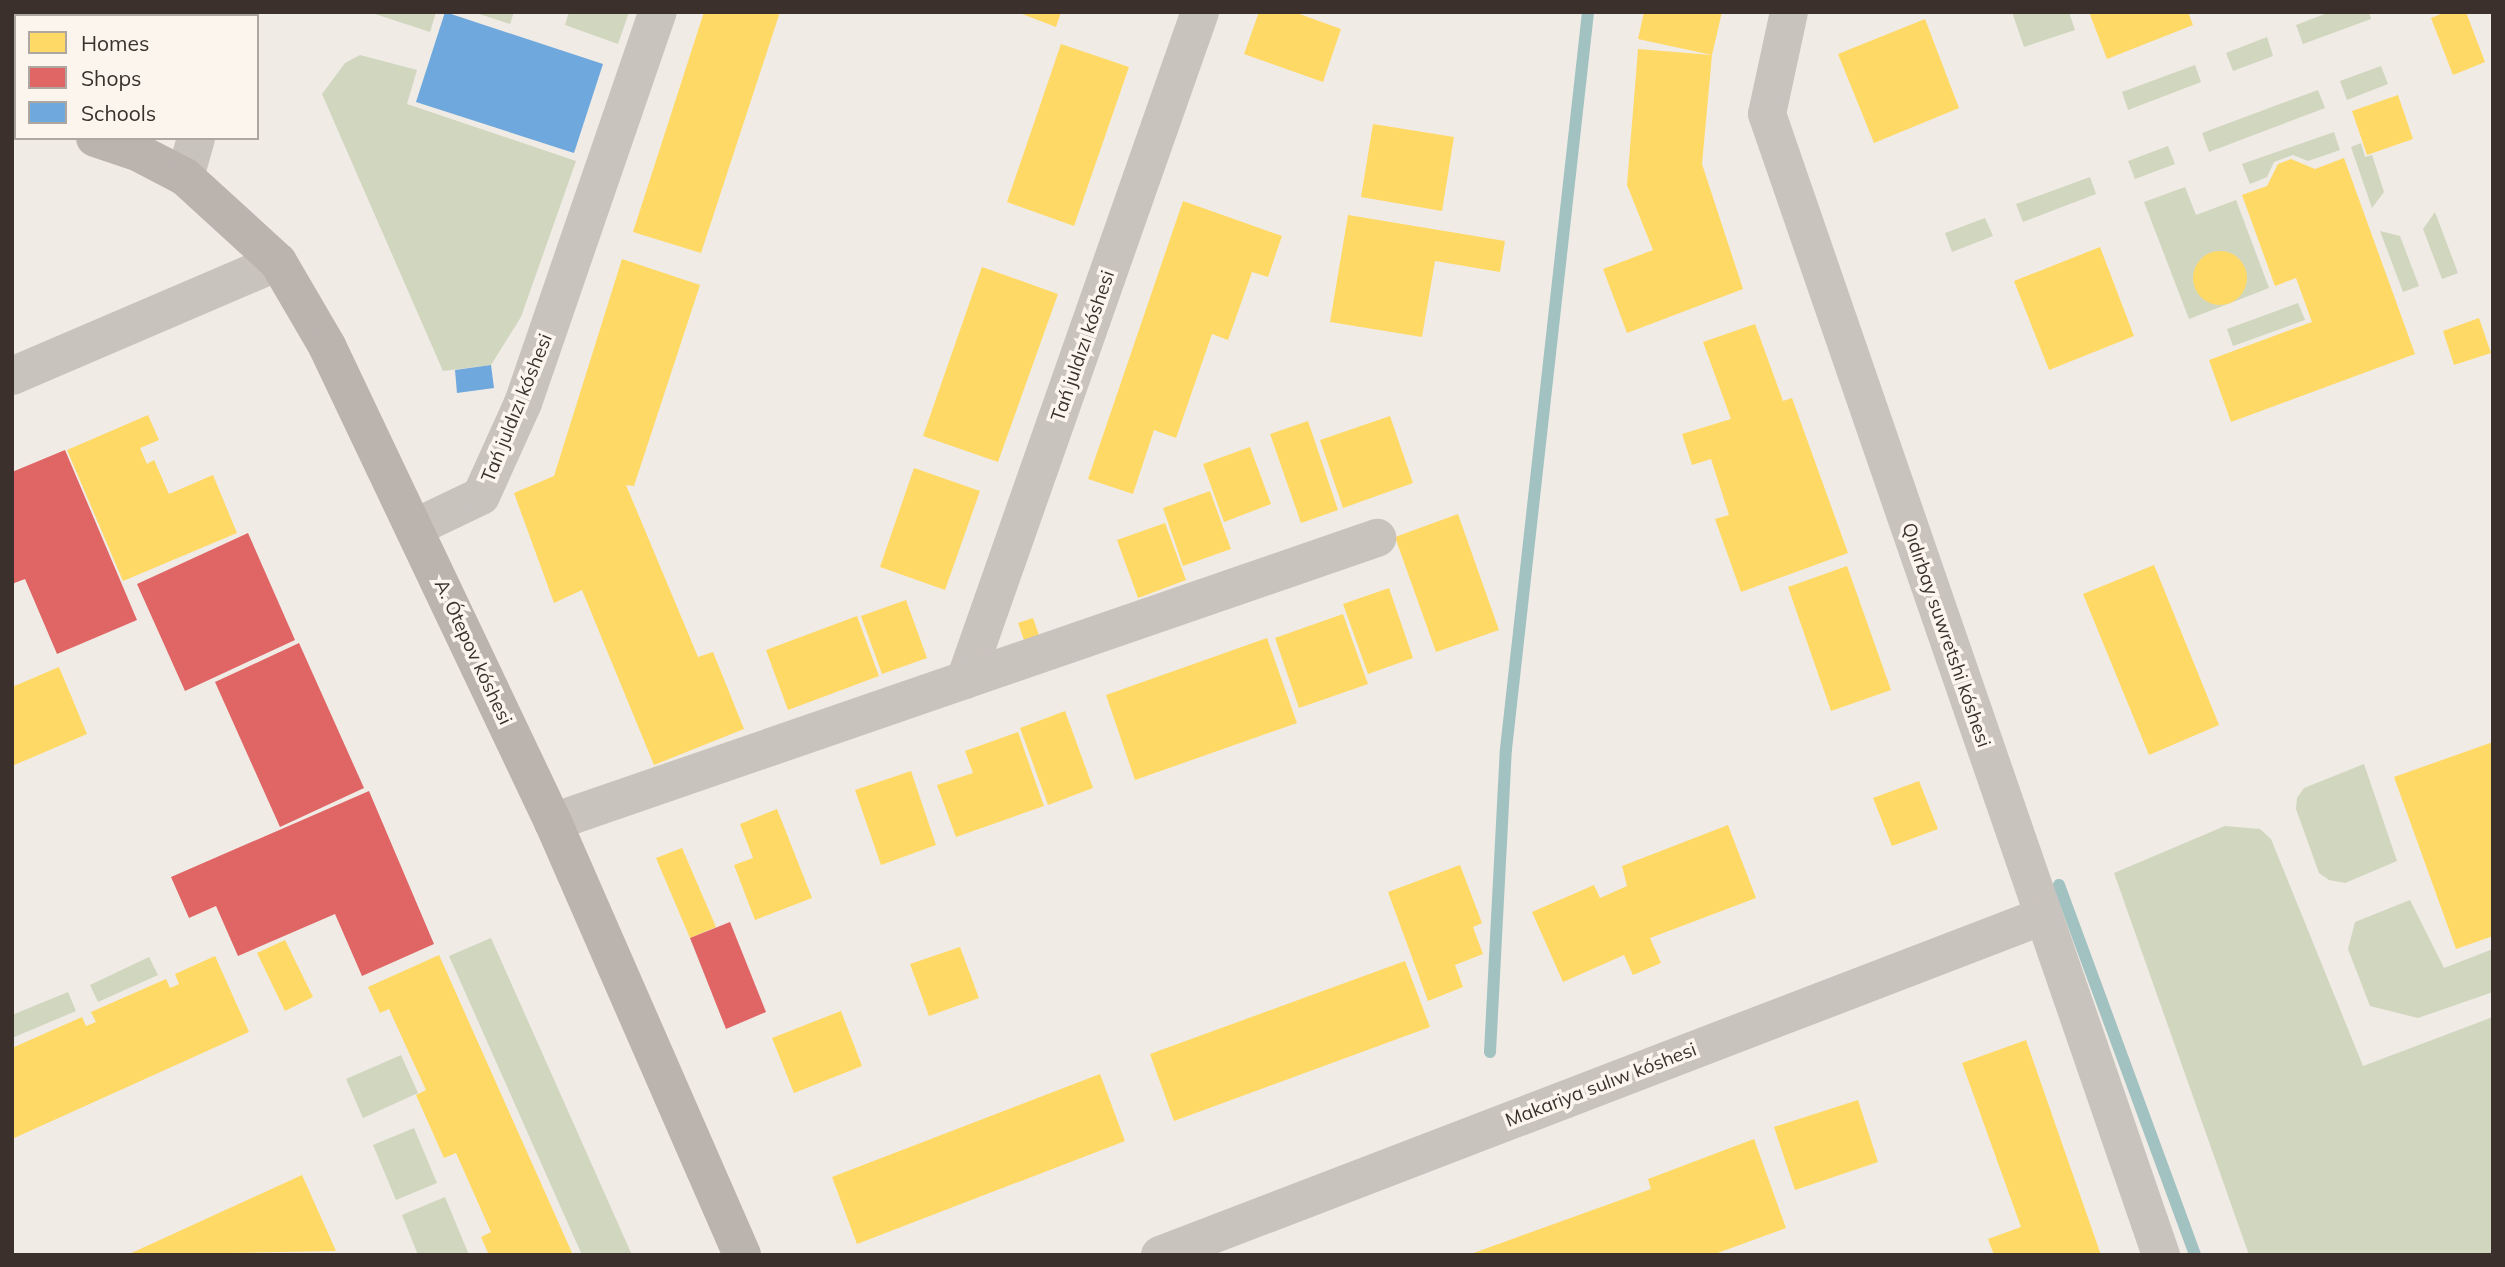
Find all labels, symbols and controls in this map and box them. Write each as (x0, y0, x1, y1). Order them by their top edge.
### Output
legend (14, 14, 259, 140)
text: Homes (81, 30, 149, 56)
text: Shops (81, 65, 141, 91)
text: Schools (81, 100, 156, 126)
street label: Tań juldızı kóshesi (1046, 268, 1120, 424)
street label: Tań juldızı kóshesi (477, 330, 557, 486)
street label: Qıdırbay suwretshi kóshesi (1897, 520, 1995, 750)
street label: A. Ótepov kóshesi (429, 576, 517, 728)
street label: Makariya sulıw kóshesi (1502, 1038, 1700, 1132)

